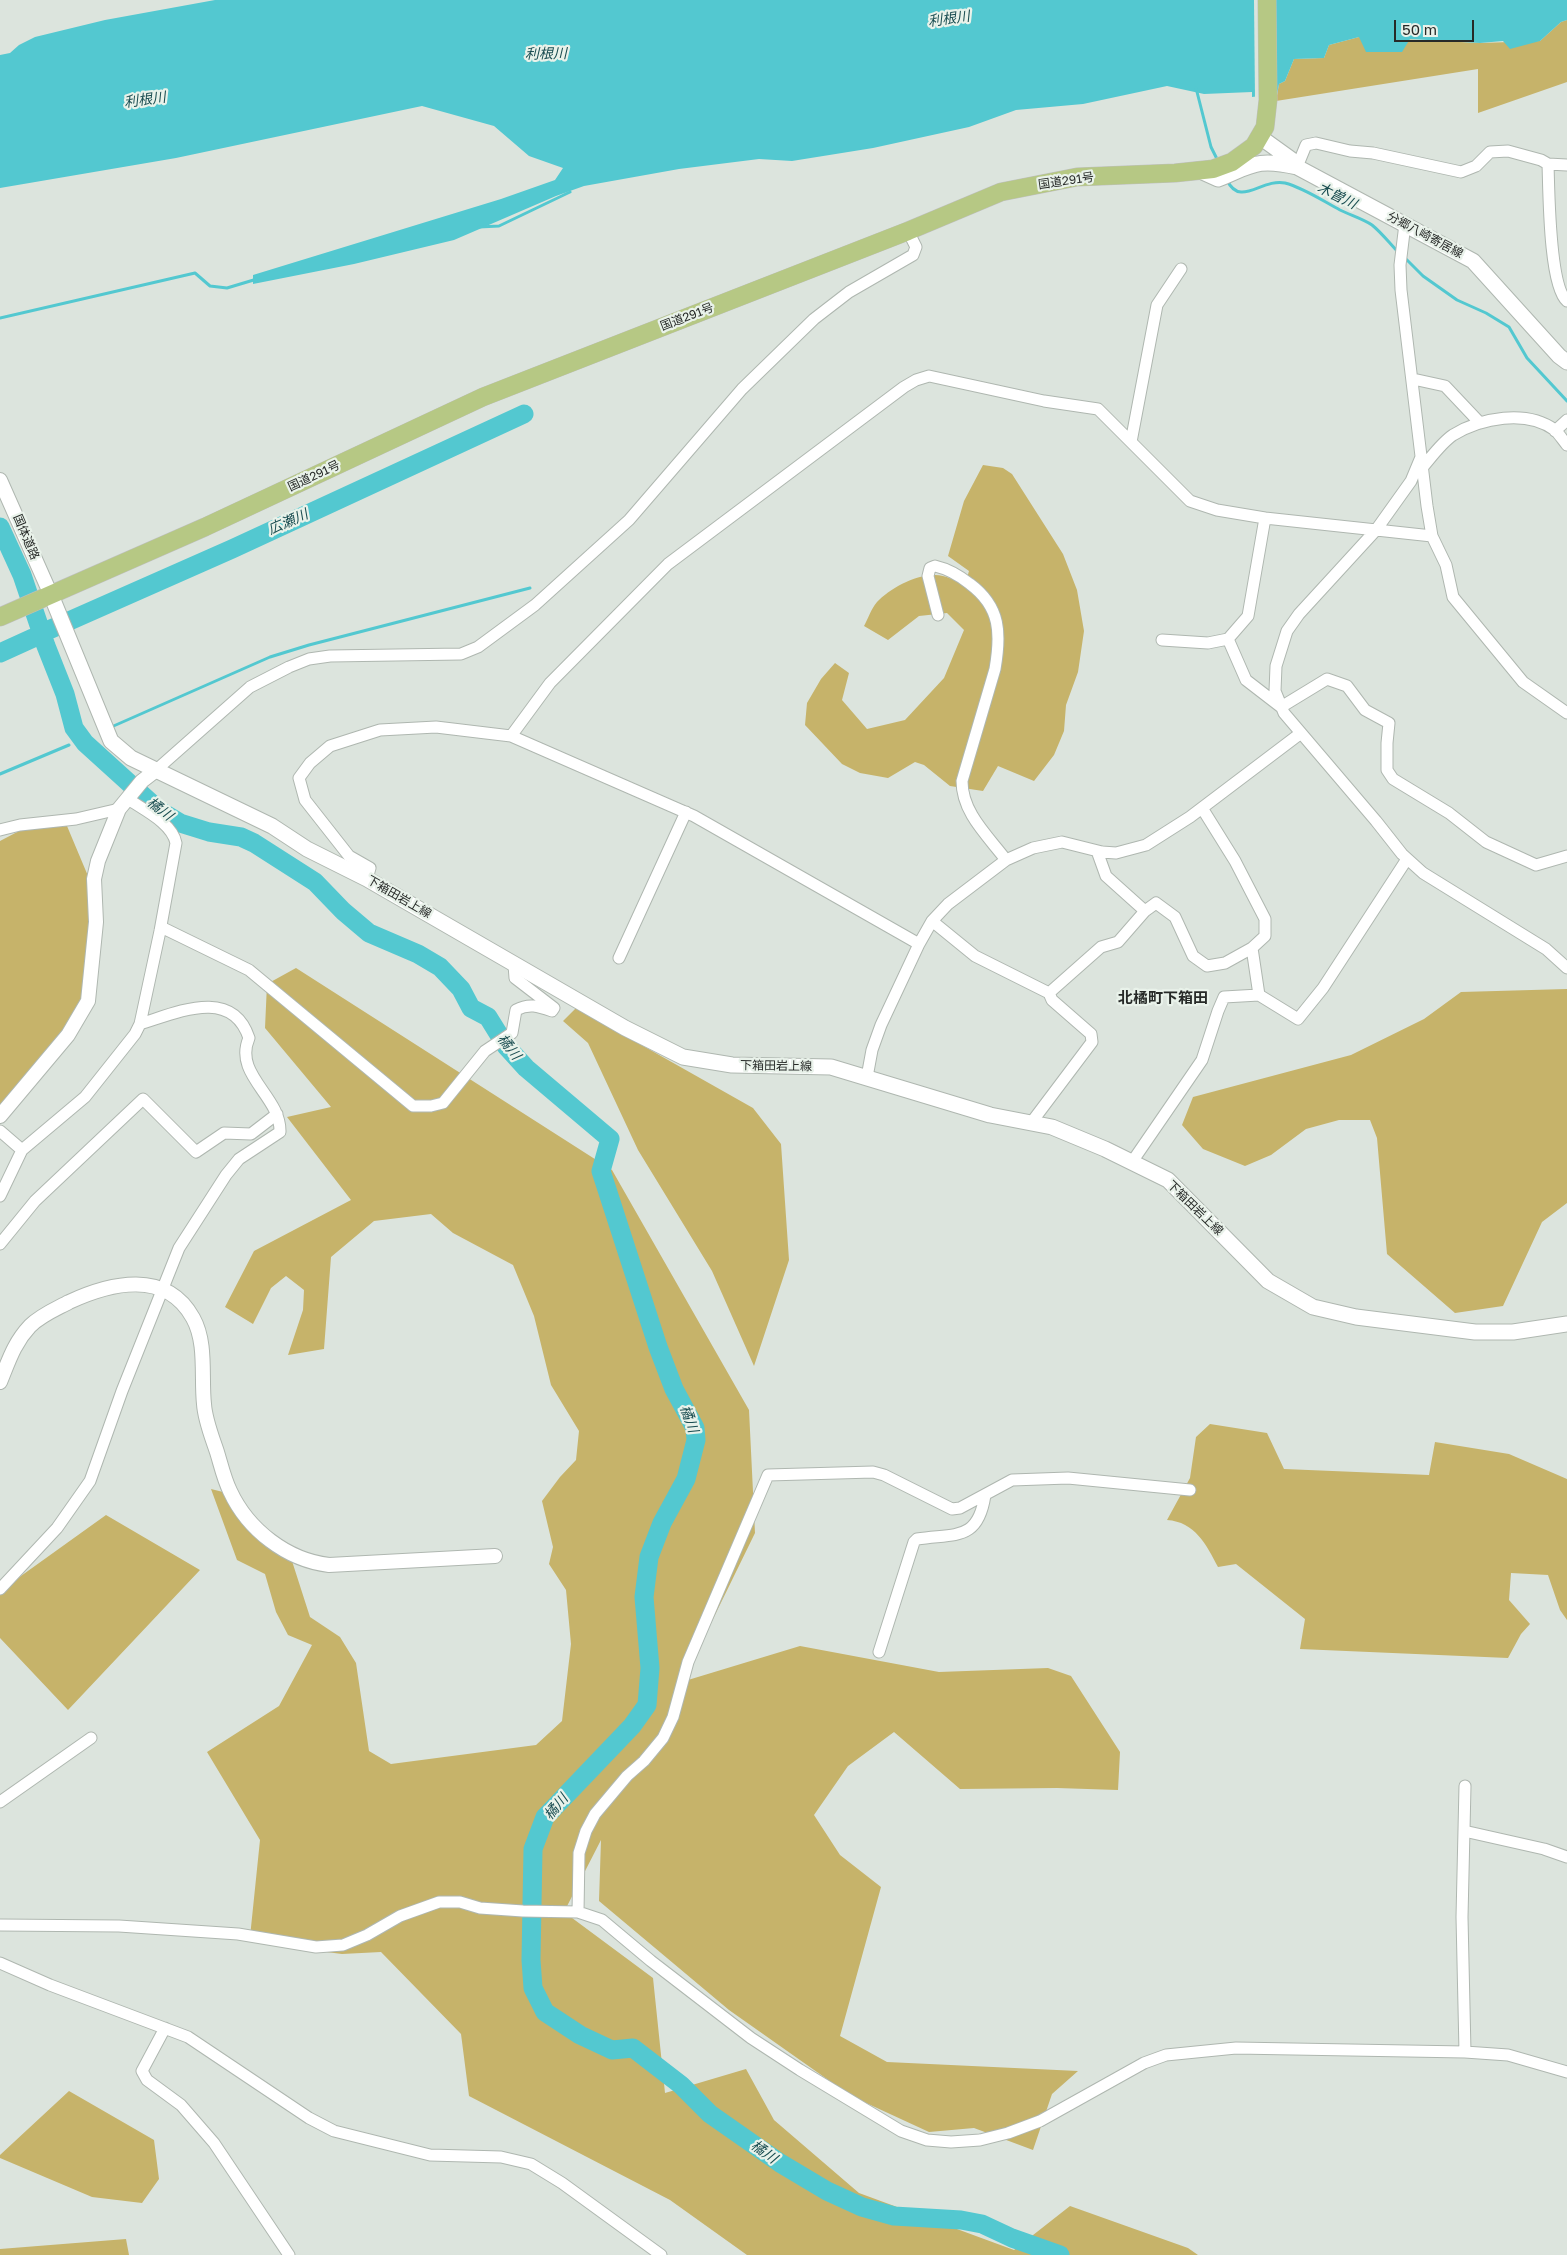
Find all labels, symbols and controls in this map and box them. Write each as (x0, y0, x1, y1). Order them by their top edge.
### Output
water label: 利根川 (927, 8, 971, 30)
scale bar (1397, 10, 1477, 42)
text: 50 m (1402, 20, 1437, 38)
water label: 利根川 (525, 45, 567, 63)
water label: 利根川 (123, 89, 167, 111)
street label: 国道291号 (1037, 170, 1095, 192)
water label: 木曽川 (1314, 179, 1360, 213)
street label: 分郷八崎寄居線 (1385, 209, 1465, 261)
street label: 国道291号 (658, 300, 716, 334)
street label: 国道291号 (286, 458, 342, 494)
water label: 広瀬川 (265, 506, 311, 538)
street label: 国体道路 (10, 512, 42, 562)
water label: 橘川 (144, 794, 176, 824)
street label: 下箱田岩上線 (364, 873, 434, 921)
district label: 北橘町下箱田 (1118, 989, 1208, 1007)
water label: 橘川 (494, 1031, 524, 1063)
street label: 下箱田岩上線 (740, 1058, 812, 1074)
street label: 下箱田岩上線 (1164, 1178, 1226, 1238)
water label: 橘川 (676, 1403, 702, 1435)
water label: 橘川 (541, 1791, 571, 1823)
water label: 橘川 (748, 2137, 780, 2167)

